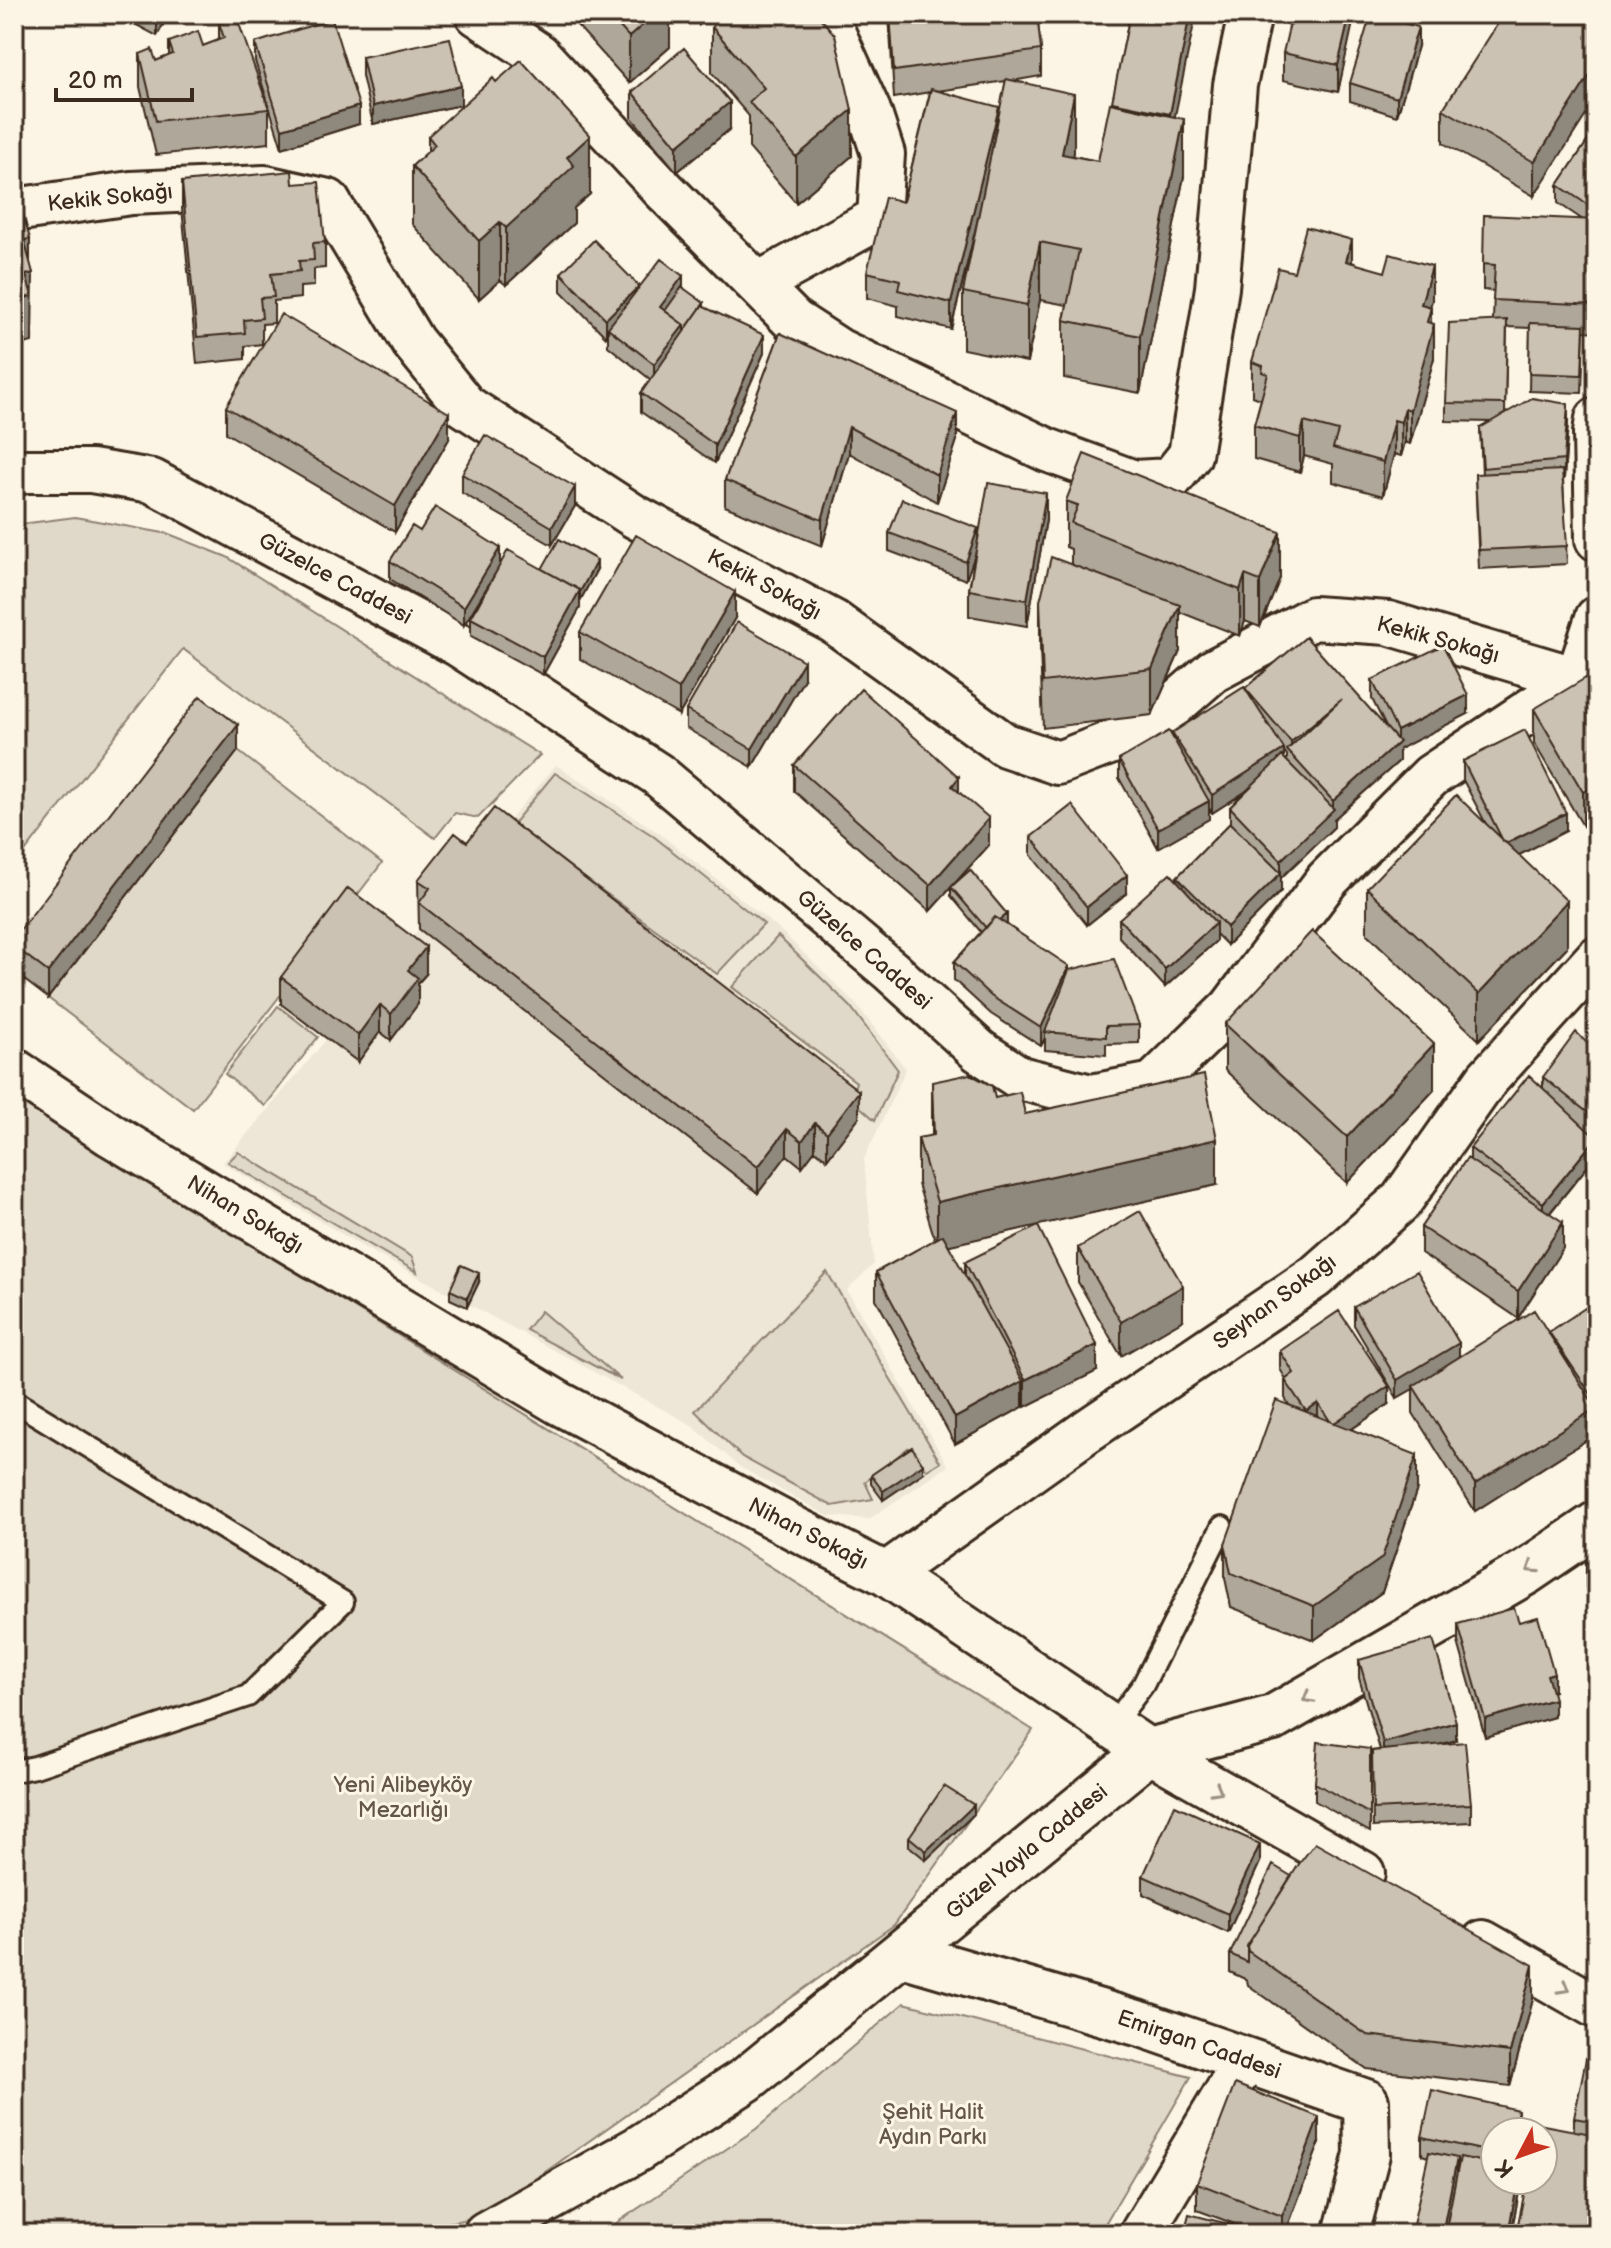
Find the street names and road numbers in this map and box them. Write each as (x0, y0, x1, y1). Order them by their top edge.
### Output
street label: Kekik Sokağı (46, 178, 174, 218)
street label: Güzelce Caddesi (254, 527, 416, 631)
street label: Kekik Sokağı (702, 544, 826, 626)
street label: Kekik Sokağı (1374, 611, 1502, 669)
street label: Güzelce Caddesi (791, 884, 937, 1016)
street label: Nihan Sokağı (182, 1170, 308, 1260)
street label: Seyhan Sokağı (1208, 1248, 1342, 1356)
street label: Nihan Sokağı (744, 1492, 872, 1576)
street label: Güzel Yayla Caddesi (941, 1778, 1113, 1926)
street label: Emirgan Caddesi (1114, 2004, 1284, 2086)

